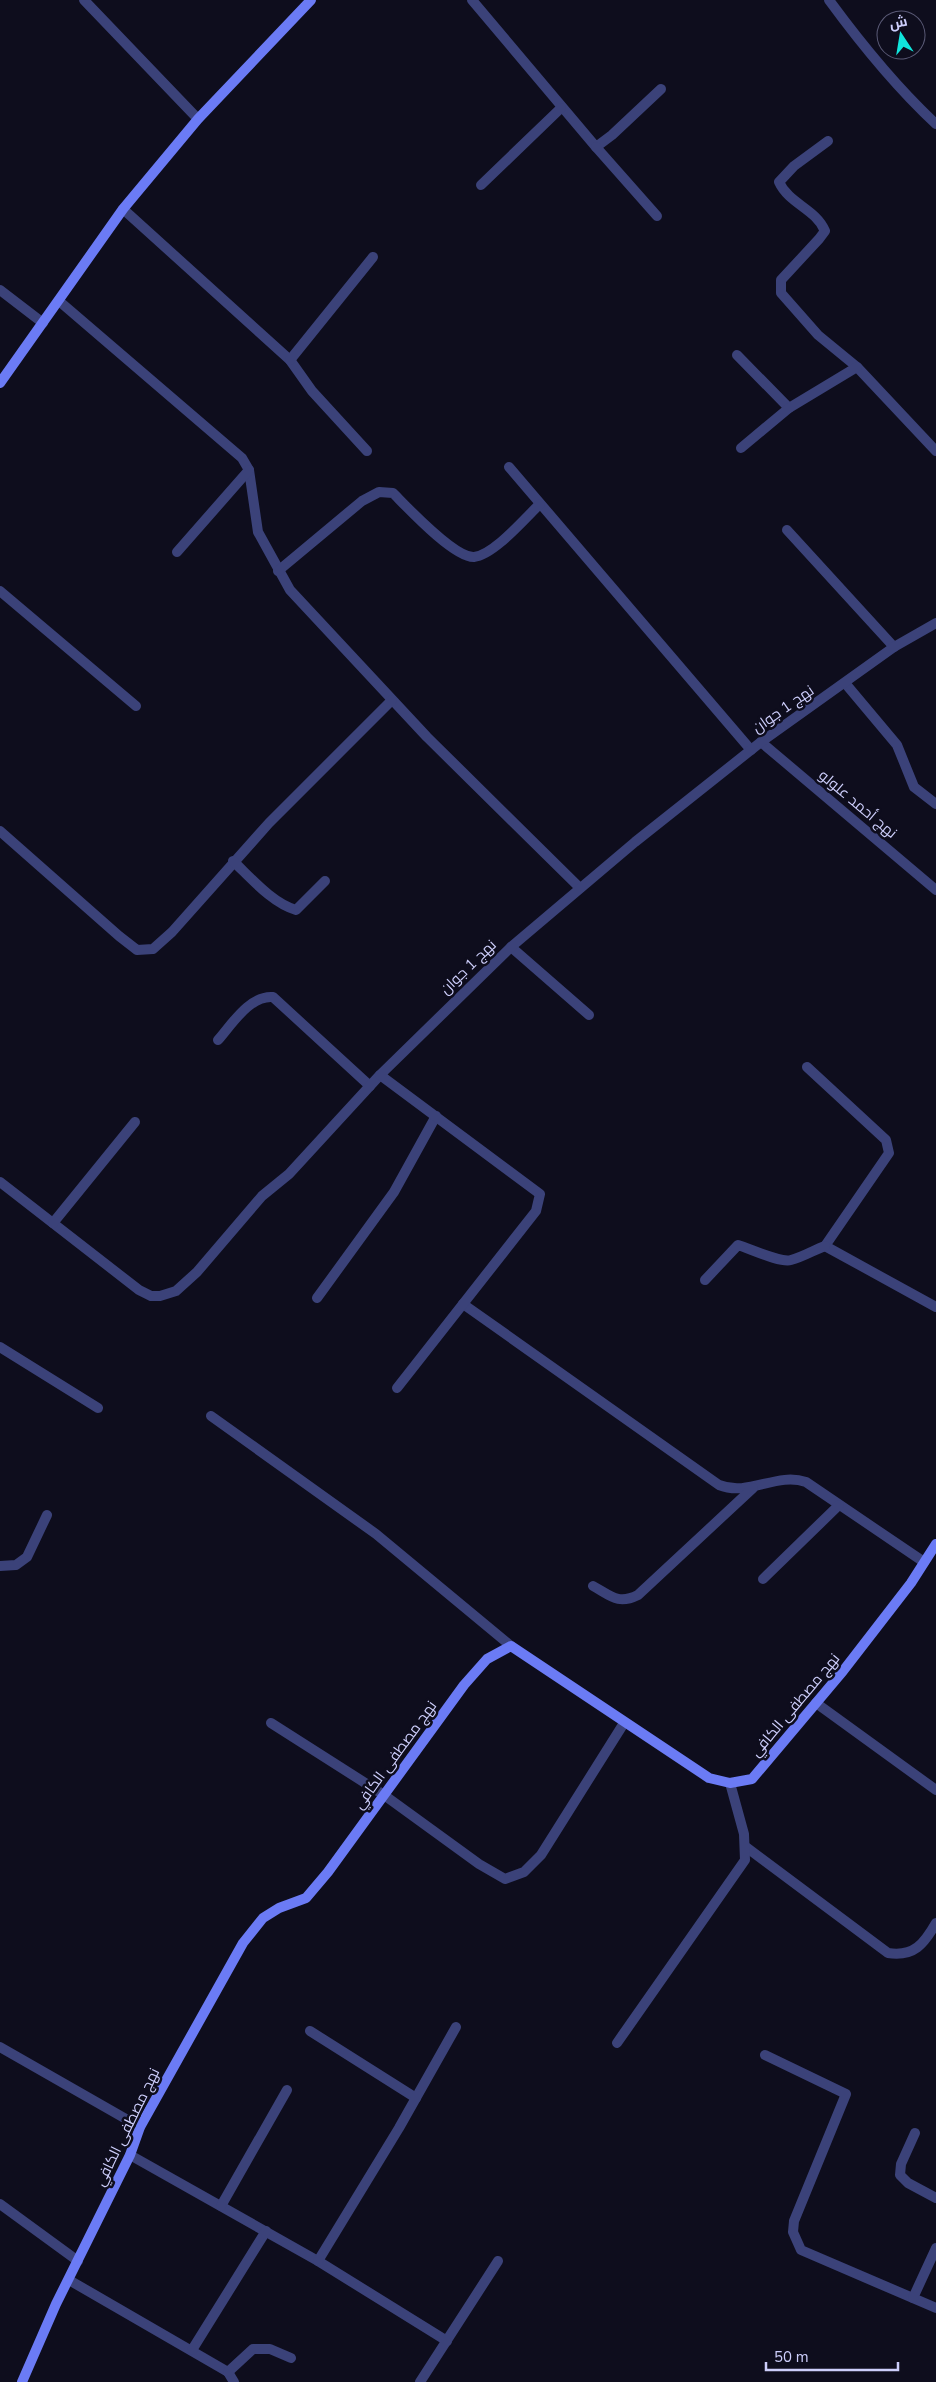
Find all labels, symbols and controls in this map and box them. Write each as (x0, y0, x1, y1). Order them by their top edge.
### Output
north arrow (876, 10, 926, 60)
text: ش (888, 12, 909, 34)
street label: نهج 1 جوان (748, 680, 818, 738)
street label: نهج أحمد علولو (814, 765, 901, 843)
street label: نهج 1 جوان (435, 935, 501, 1000)
street label: نهج مصطفى الكافي (746, 1649, 846, 1762)
street label: نهج مصطفى الكافي (349, 1697, 443, 1814)
street label: نهج مصطفى الكافي (90, 2064, 166, 2190)
scale bar (766, 2340, 898, 2372)
text: 50 m (774, 2347, 809, 2367)

